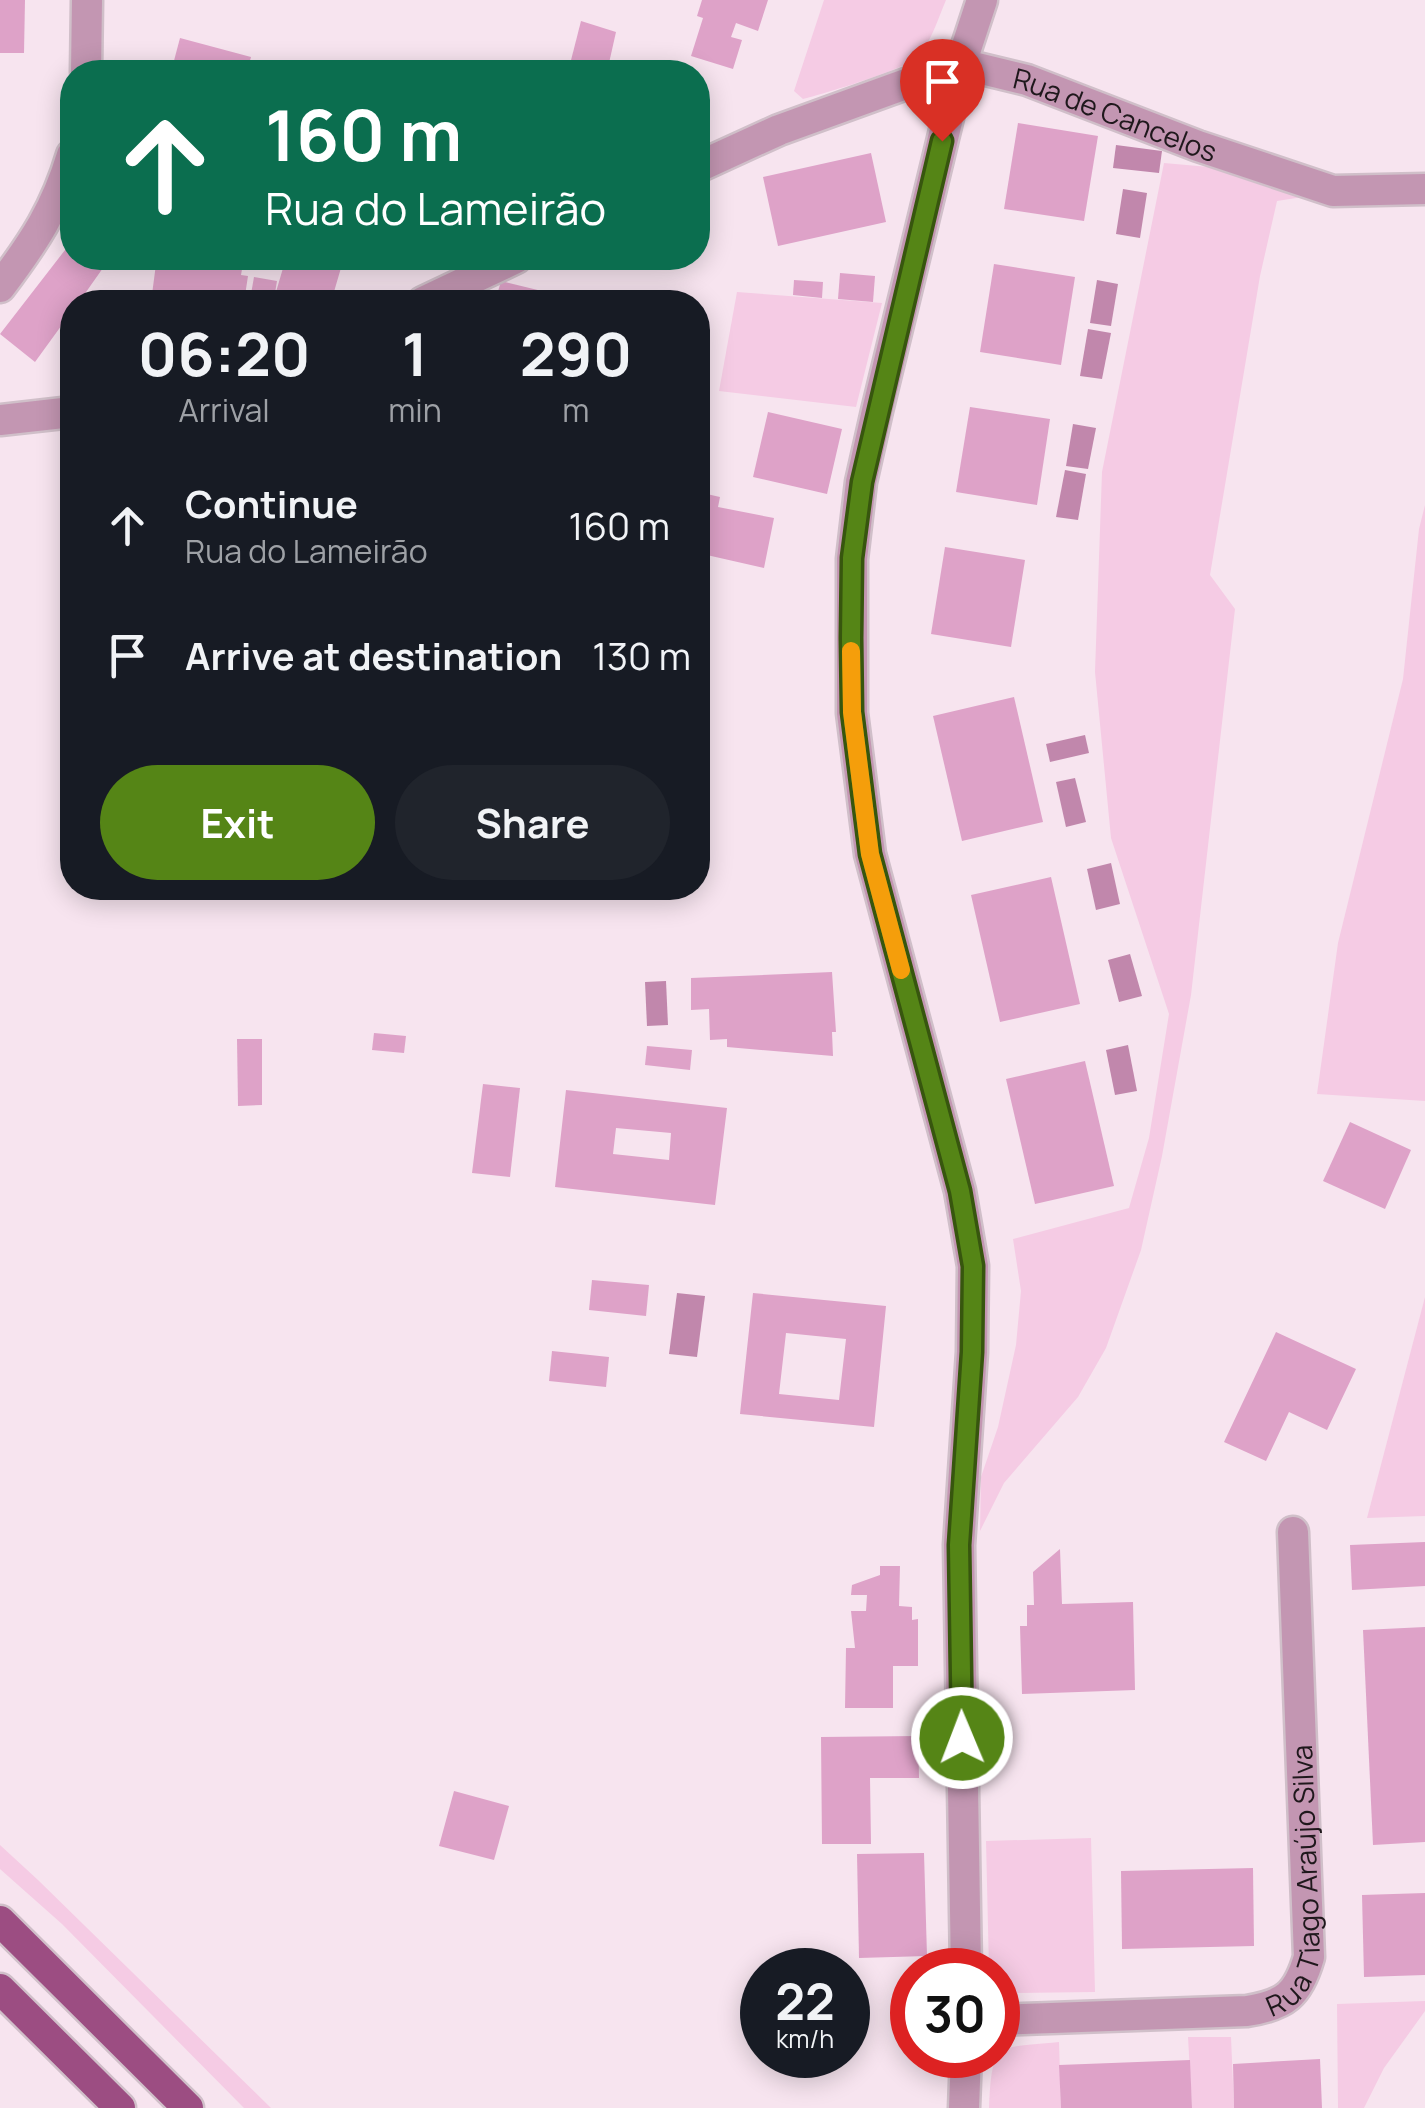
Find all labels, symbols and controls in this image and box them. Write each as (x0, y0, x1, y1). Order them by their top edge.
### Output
pin (900, 39, 985, 142)
icon: arrive (915, 54, 970, 109)
street label: Rua de Cancelos (1010, 58, 1222, 170)
text: 160 m (265, 86, 462, 182)
icon: ahead (100, 100, 230, 230)
text: Rua do Lameirão (265, 177, 606, 239)
text: 06:20 (138, 312, 310, 394)
text: 1 (402, 312, 428, 394)
text: 290 (520, 312, 632, 394)
text: Arrival (178, 388, 270, 432)
text: min (388, 388, 442, 432)
text: m (562, 388, 589, 432)
text: Continue (185, 477, 358, 529)
icon: ahead (100, 498, 155, 553)
text: 160 m (569, 499, 670, 551)
text: Rua do Lameirão (185, 529, 428, 573)
icon: arrive (100, 628, 155, 683)
text: Arrive at destination (185, 629, 562, 681)
text: 130 m (592, 629, 691, 681)
button: Exit (100, 765, 375, 880)
button: Share (395, 765, 670, 880)
position arrow (910, 1686, 1014, 1790)
street label: Rua Tiago Araújo Silva (1260, 1744, 1328, 2025)
speed limit sign: 30 (890, 1948, 1020, 2078)
text: 22 (775, 1967, 835, 2035)
text: km/h (776, 2021, 834, 2056)

